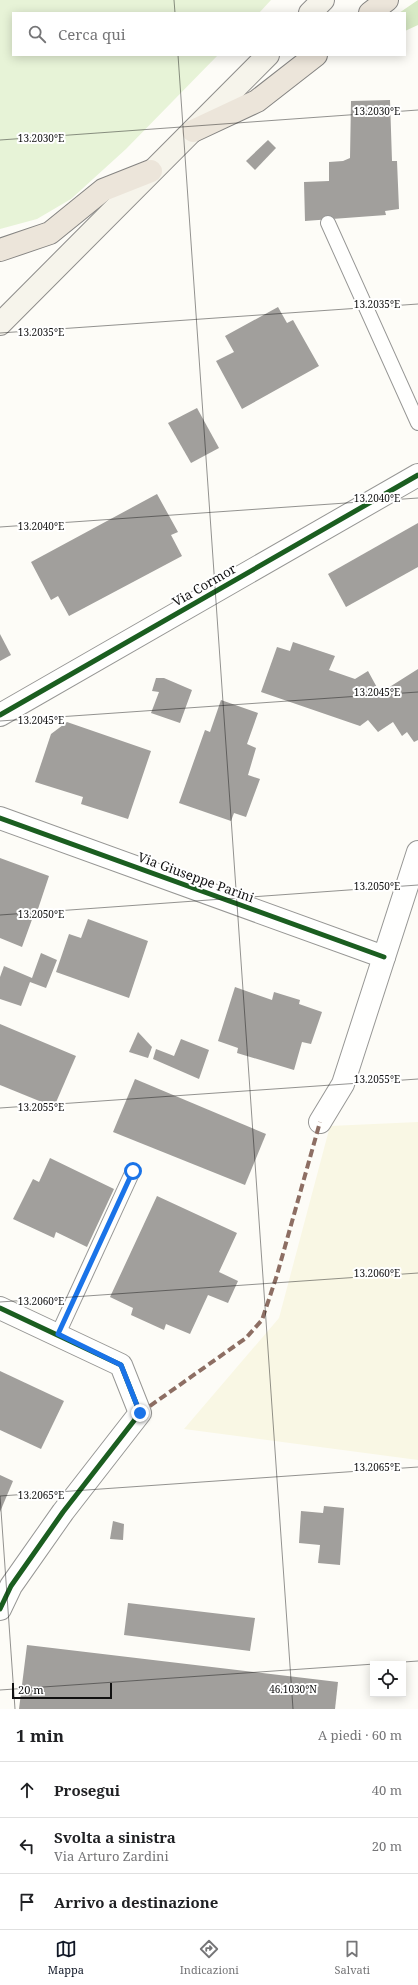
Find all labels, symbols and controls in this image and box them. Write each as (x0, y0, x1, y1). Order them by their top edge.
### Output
search box (12, 12, 406, 56)
icon: search (26, 23, 48, 45)
text: Cerca qui (58, 24, 126, 44)
text: 13.2030°E (354, 104, 400, 118)
text: 13.2030°E (18, 131, 64, 145)
text: 13.2035°E (354, 297, 400, 311)
text: 13.2035°E (18, 325, 64, 339)
text: 13.2040°E (354, 491, 400, 505)
text: 13.2040°E (18, 519, 64, 533)
street label: Via Cormor (169, 559, 239, 611)
text: 13.2045°E (354, 685, 400, 699)
text: 13.2045°E (18, 713, 64, 727)
street label: Via Giuseppe Parini (135, 848, 257, 906)
text: 13.2050°E (354, 879, 400, 893)
text: 13.2050°E (18, 907, 64, 921)
text: 13.2055°E (354, 1072, 400, 1086)
text: 13.2055°E (18, 1100, 64, 1114)
route start (124, 1162, 142, 1180)
text: 13.2060°E (354, 1266, 400, 1280)
text: 13.2060°E (18, 1294, 64, 1308)
route end (131, 1404, 149, 1422)
text: 13.2065°E (354, 1460, 400, 1474)
text: 13.2065°E (18, 1488, 64, 1502)
map controls (370, 1661, 406, 1697)
button: locate (370, 1661, 406, 1697)
scale bar (12, 1681, 112, 1700)
text: 20 m (18, 1682, 44, 1697)
text: 46.1030°N (269, 1682, 317, 1696)
text: 1 min (16, 1724, 64, 1747)
text: A piedi · 60 m (318, 1726, 402, 1744)
icon: ahead (16, 1779, 38, 1801)
text: Prosegui (54, 1780, 120, 1800)
text: 40 m (372, 1781, 402, 1799)
text: Svolta a sinistra (54, 1827, 176, 1847)
icon: left (16, 1835, 38, 1857)
text: 20 m (372, 1837, 402, 1855)
text: Via Arturo Zardini (54, 1847, 169, 1865)
icon: arrive (16, 1891, 38, 1913)
text: Arrivo a destinazione (54, 1892, 218, 1912)
tab: Mappa (48, 1938, 84, 1977)
tab: Indicazioni (180, 1938, 239, 1977)
tab: Salvati (335, 1938, 370, 1977)

